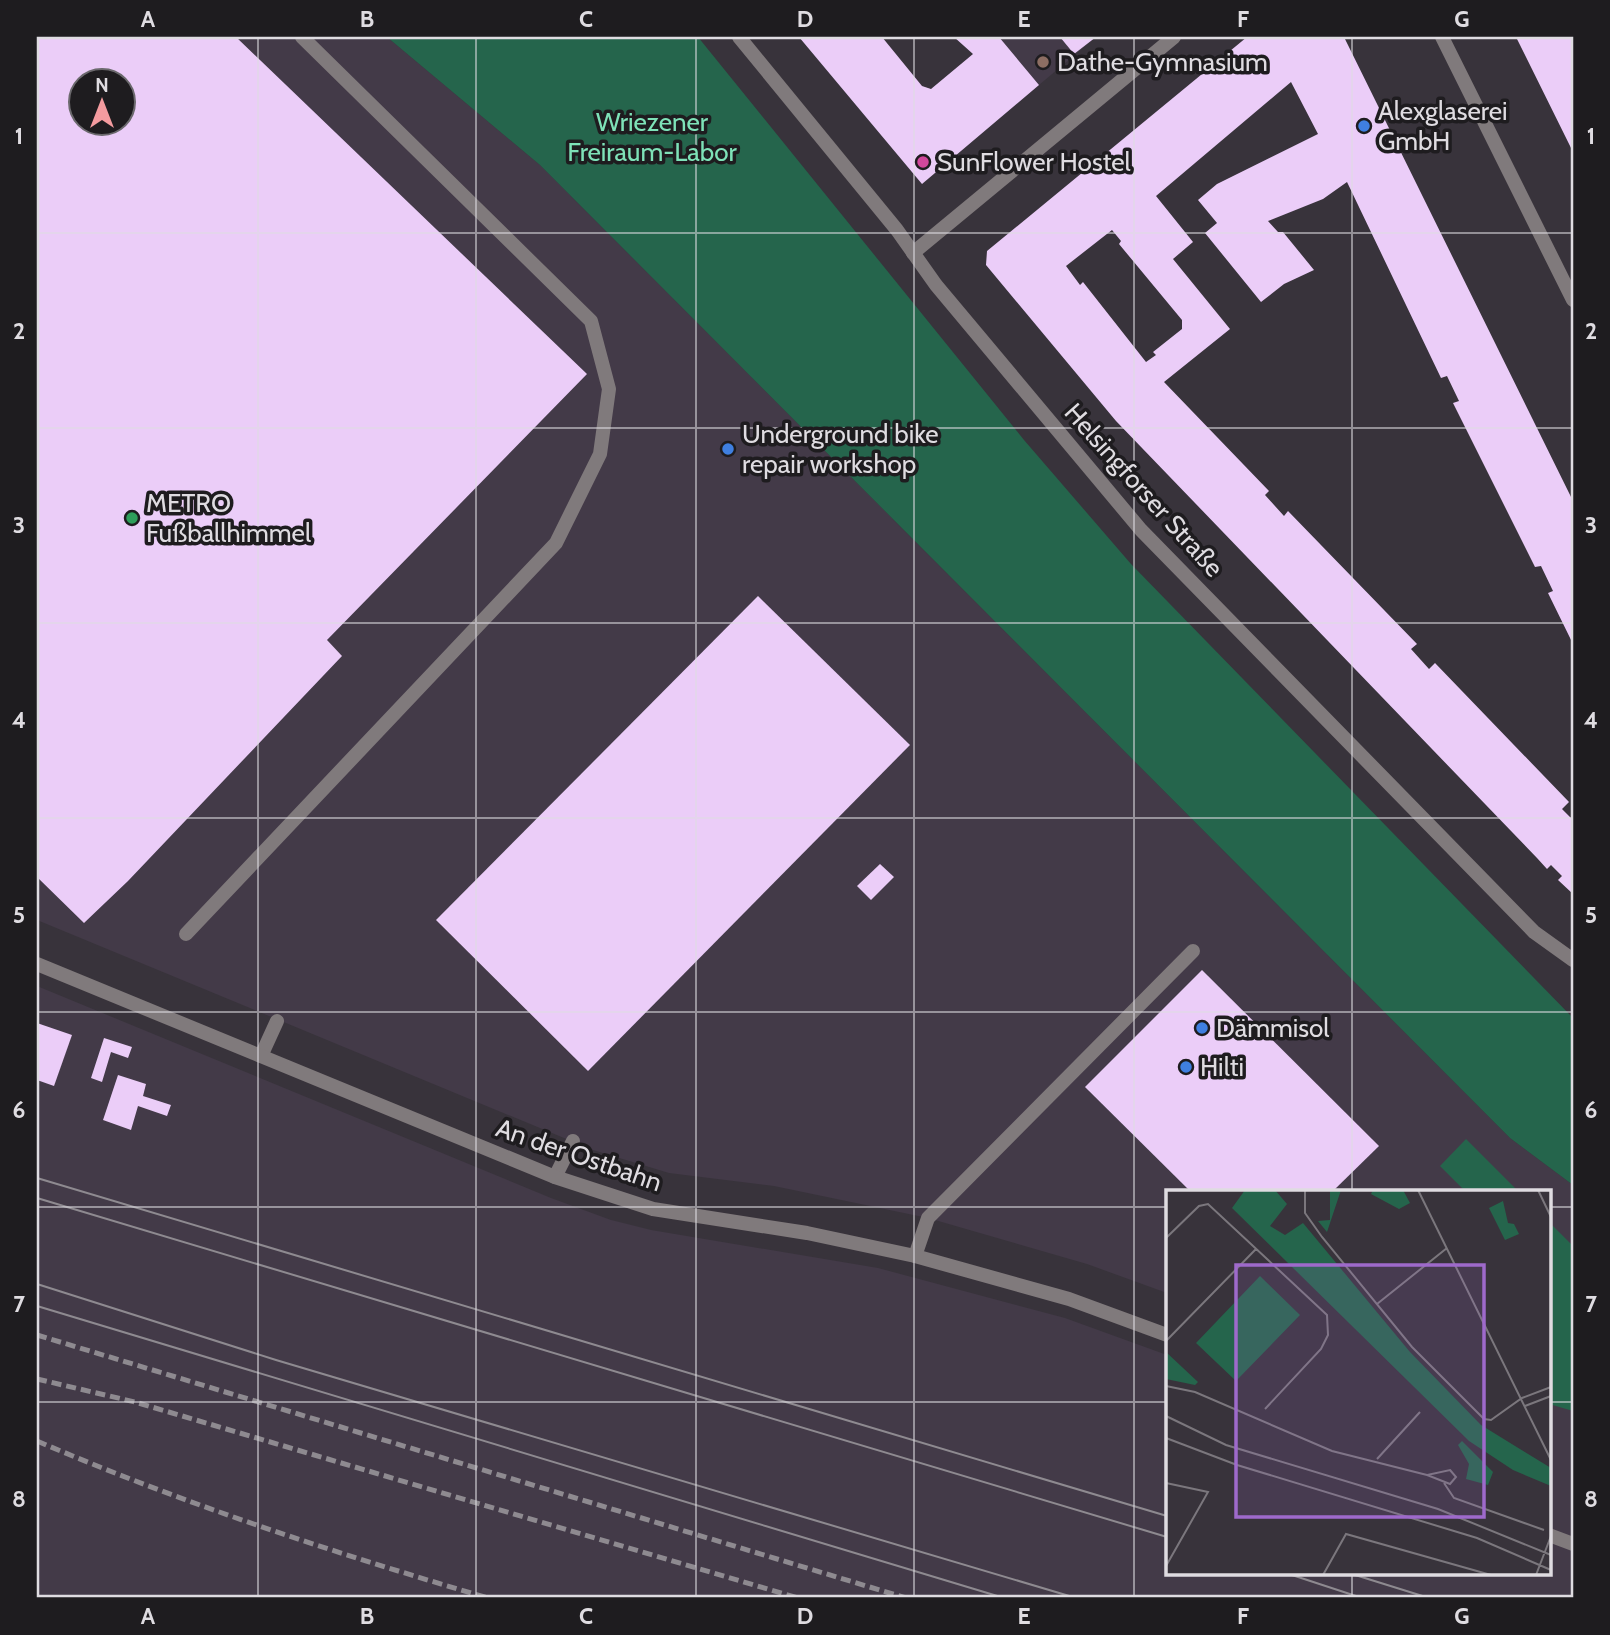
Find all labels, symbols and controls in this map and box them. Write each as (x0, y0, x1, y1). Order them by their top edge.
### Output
text: A (141, 5, 156, 33)
text: B (360, 5, 374, 33)
text: C (579, 5, 593, 33)
text: D (797, 5, 813, 33)
text: E (1017, 5, 1031, 33)
text: F (1237, 5, 1249, 33)
text: G (1454, 5, 1470, 33)
place label: Dathe-Gymnasium (1057, 46, 1268, 78)
marker: Dathe-Gymnasium (1035, 54, 1051, 70)
north arrow (66, 66, 136, 136)
text: N (95, 74, 109, 97)
place label: Alexglaserei GmbH (1378, 95, 1507, 157)
park label: Wriezener Freiraum-Labor (567, 106, 738, 168)
marker: Alexglaserei GmbH (1356, 118, 1372, 134)
text: 1 (15, 122, 23, 150)
text: 1 (1587, 122, 1595, 150)
place label: SunFlower Hostel (937, 146, 1131, 178)
marker: SunFlower Hostel (915, 154, 931, 170)
text: 2 (13, 317, 25, 345)
text: 2 (1585, 317, 1597, 345)
street label: Helsingforser Straße (1058, 397, 1230, 583)
place label: Underground bike repair workshop (742, 418, 939, 480)
marker: Underground bike repair workshop (720, 441, 736, 457)
place label: METRO Fußballhimmel (146, 487, 311, 549)
marker: METRO Fußballhimmel (124, 510, 140, 526)
text: 3 (13, 511, 25, 539)
text: 3 (1585, 511, 1597, 539)
text: 4 (12, 706, 26, 734)
text: 4 (1584, 706, 1598, 734)
text: 5 (13, 901, 25, 929)
text: 5 (1585, 901, 1597, 929)
place label: Dämmisol (1216, 1012, 1330, 1044)
marker: Dämmisol (1194, 1020, 1210, 1036)
place label: Hilti (1200, 1051, 1244, 1083)
marker: Hilti (1178, 1059, 1194, 1075)
text: 6 (13, 1096, 25, 1124)
text: 6 (1585, 1096, 1597, 1124)
street label: An der Ostbahn (492, 1112, 666, 1198)
inset map (1166, 1190, 1550, 1576)
text: 7 (13, 1290, 25, 1318)
text: 7 (1585, 1290, 1597, 1318)
text: 8 (12, 1485, 26, 1513)
text: 8 (1584, 1485, 1598, 1513)
text: A (141, 1602, 156, 1630)
text: B (360, 1602, 374, 1630)
text: C (579, 1602, 593, 1630)
text: D (797, 1602, 813, 1630)
text: E (1017, 1602, 1031, 1630)
text: F (1237, 1602, 1249, 1630)
text: G (1454, 1602, 1470, 1630)

